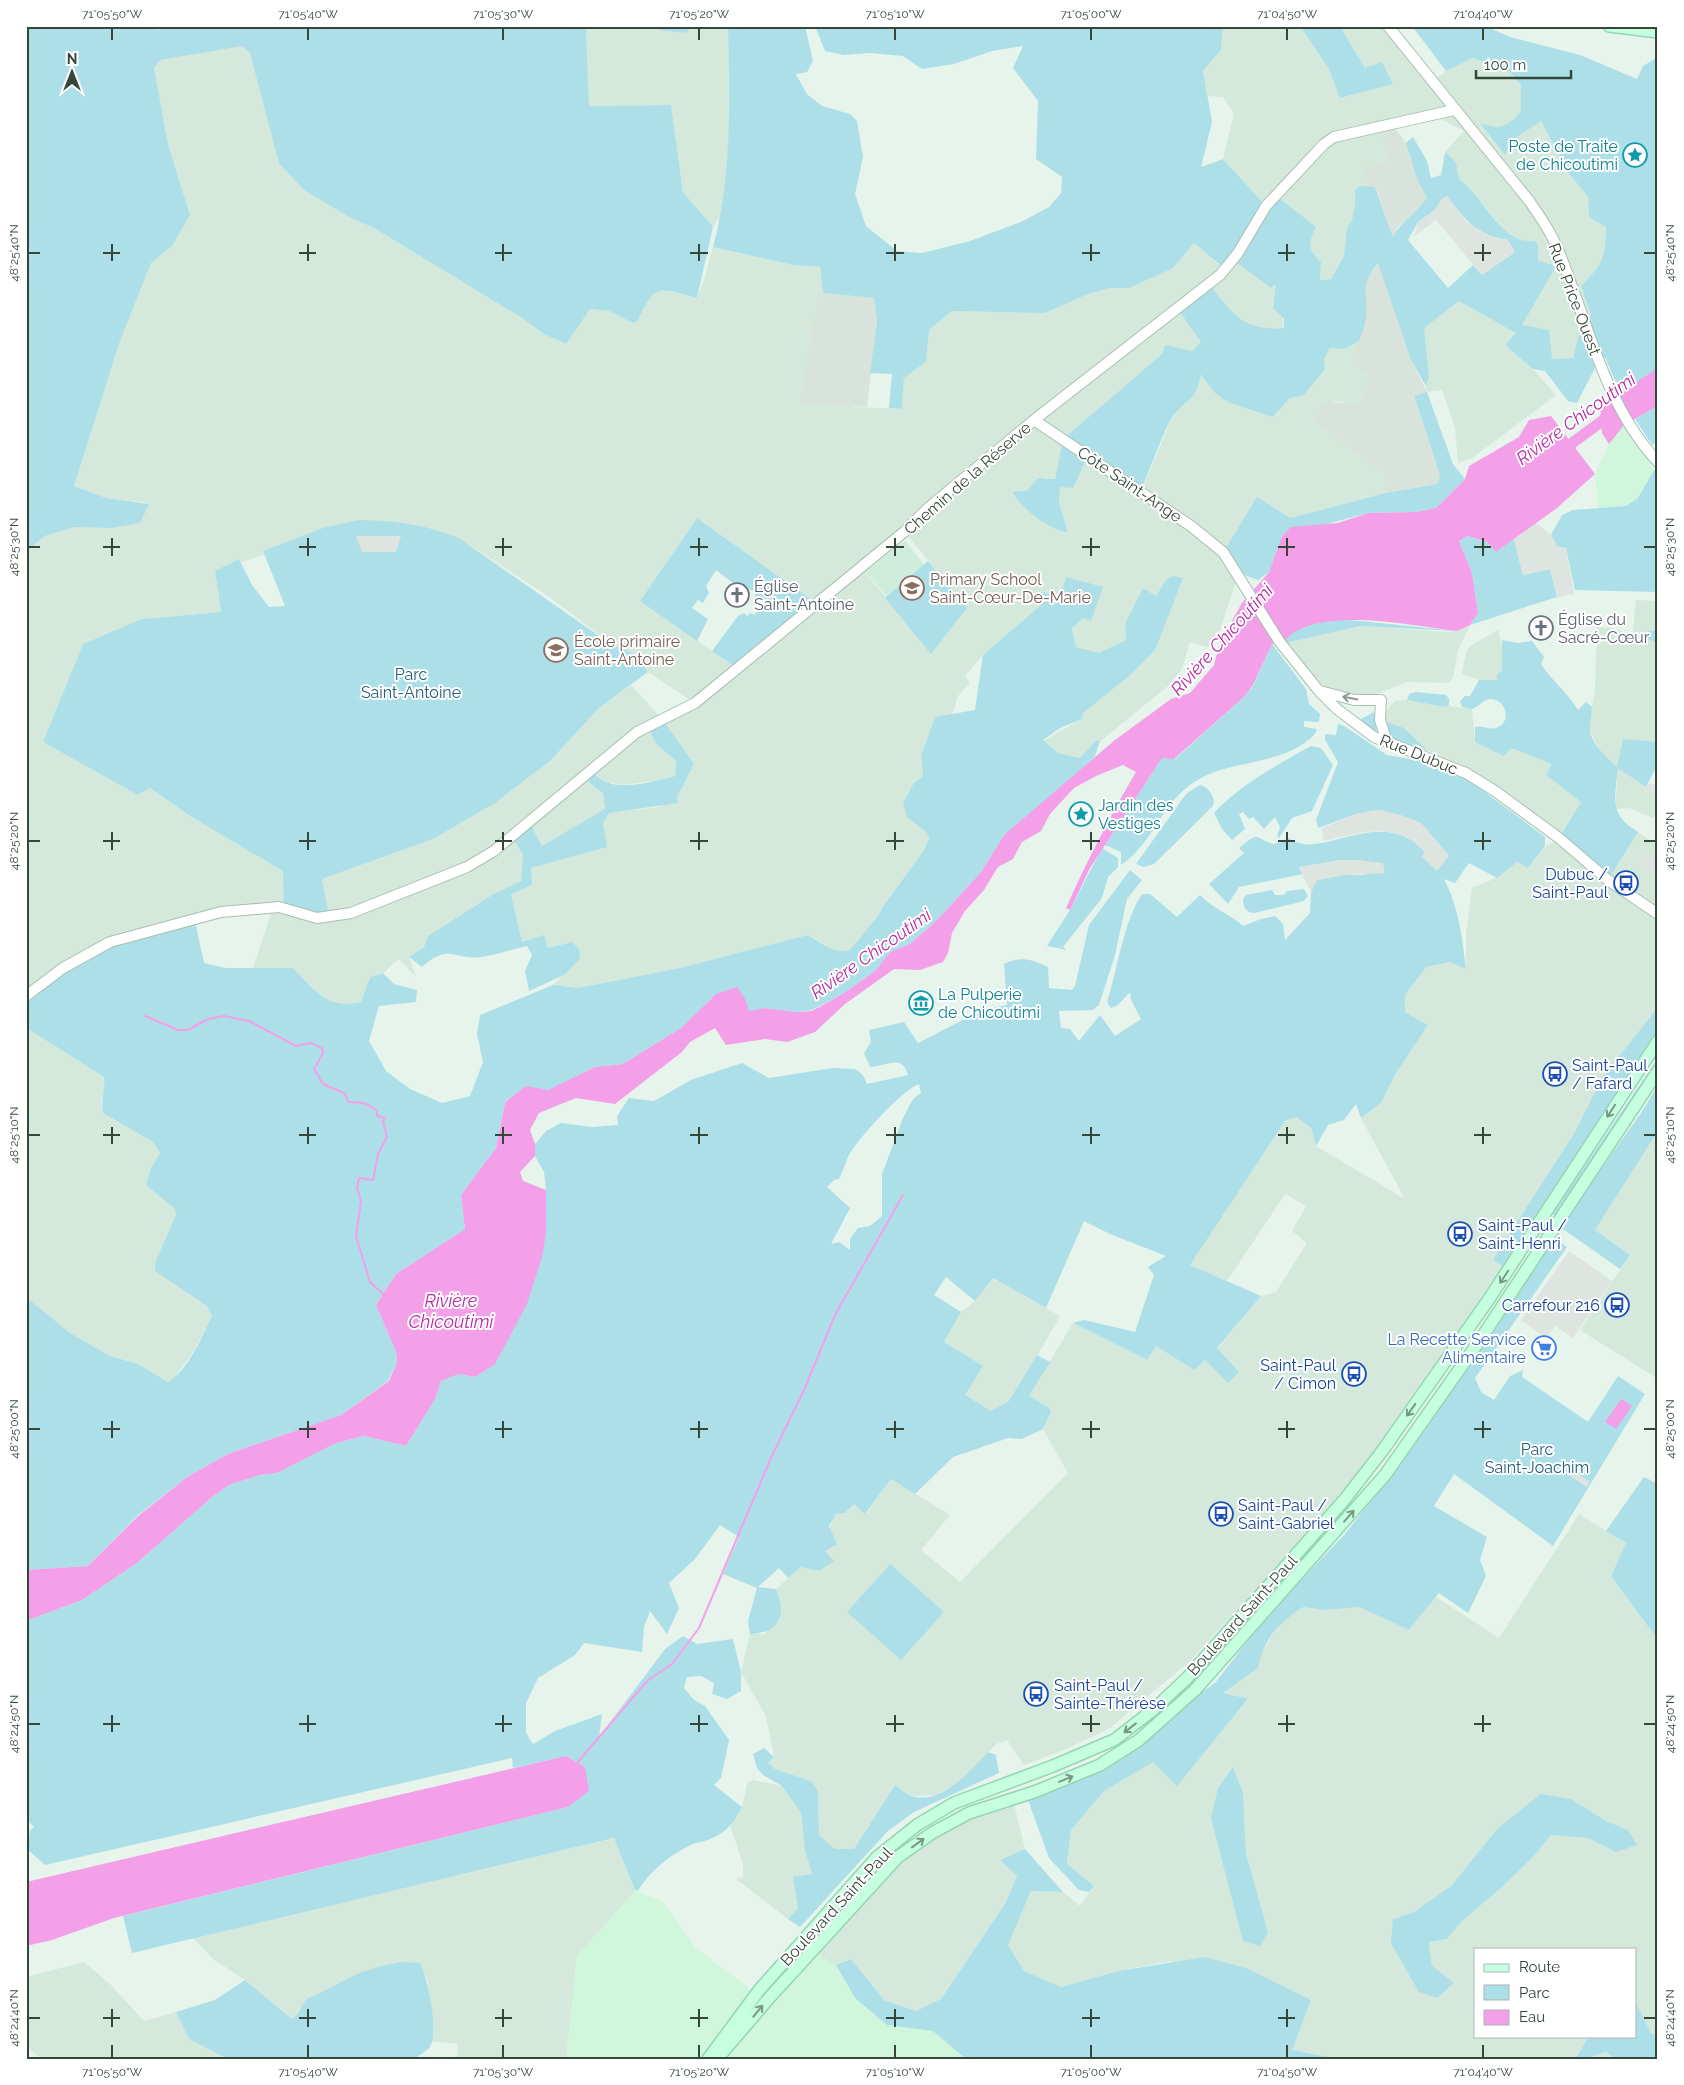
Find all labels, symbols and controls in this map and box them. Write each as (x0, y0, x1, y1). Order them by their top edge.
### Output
text: 71°05'50"W (82, 7, 143, 21)
text: 71°05'40"W (278, 7, 338, 21)
text: 71°05'30"W (473, 7, 534, 21)
text: 71°05'20"W (669, 7, 729, 21)
text: 71°05'10"W (866, 7, 925, 21)
text: 71°05'00"W (1060, 7, 1122, 21)
text: 71°04'50"W (1257, 7, 1318, 21)
text: 71°04'40"W (1453, 7, 1513, 21)
north arrow (48, 48, 98, 98)
scale bar (1476, 48, 1572, 80)
text: N (67, 51, 77, 67)
text: 100 m (1484, 56, 1526, 74)
place label: Poste de Traite de Chicoutimi (1509, 137, 1618, 174)
place icon: Poste de Traite de Chicoutimi (1622, 142, 1648, 168)
text: 48°25'40"N (7, 224, 21, 282)
text: 48°25'40"N (1663, 224, 1677, 282)
street label: Rue Price Ouest (1544, 240, 1605, 359)
water label: Rivière Chicoutimi (1512, 368, 1640, 469)
street label: Chemin de la Réserve (900, 418, 1035, 539)
street label: Côte Saint-Ange (1074, 443, 1185, 526)
text: 48°25'30"N (7, 518, 21, 576)
text: 48°25'30"N (1663, 518, 1677, 576)
place label: Primary School Saint-Cœur-De-Marie (930, 570, 1091, 607)
school or university icon: Primary School Saint-Cœur-De-Marie (899, 575, 925, 601)
place label: Église Saint-Antoine (754, 576, 854, 614)
water label: Rivière Chicoutimi (1166, 579, 1278, 700)
church icon: Église Saint-Antoine (724, 582, 750, 608)
place label: Église du Sacré-Cœur (1558, 609, 1650, 647)
church icon: Église du Sacré-Cœur (1528, 615, 1554, 641)
place label: École primaire Saint-Antoine (574, 631, 680, 669)
school or university icon: École primaire Saint-Antoine (543, 637, 569, 663)
park label: Parc Saint-Antoine (361, 665, 461, 702)
one-way arrow (1342, 693, 1358, 703)
street label: Rue Dubuc (1377, 730, 1461, 779)
place label: Jardin des Vestiges (1098, 796, 1174, 833)
place icon: Jardin des Vestiges (1068, 801, 1094, 827)
text: 48°25'20"N (7, 812, 21, 870)
text: 48°25'20"N (1663, 812, 1677, 870)
place label: Dubuc / Saint-Paul (1532, 865, 1609, 902)
bus stop icon: Dubuc / Saint-Paul (1613, 870, 1639, 896)
water label: Rivière Chicoutimi (806, 904, 936, 1003)
place label: La Pulperie de Chicoutimi (938, 985, 1040, 1022)
museum icon: La Pulperie de Chicoutimi (908, 990, 934, 1016)
place label: Saint-Paul / Fafard (1572, 1056, 1648, 1093)
bus stop icon: Saint-Paul / Fafard (1542, 1061, 1568, 1087)
one-way arrow (1606, 1104, 1617, 1118)
text: 48°25'10"N (7, 1106, 21, 1164)
text: 48°25'10"N (1663, 1106, 1677, 1164)
place label: Saint-Paul / Saint-Henri (1478, 1216, 1567, 1253)
bus stop icon: Saint-Paul / Saint-Henri (1447, 1221, 1473, 1247)
one-way arrow (1498, 1269, 1508, 1283)
water label: Rivière Chicoutimi (409, 1290, 495, 1332)
bus stop icon: Carrefour 216 (1604, 1292, 1630, 1318)
place label: Carrefour 216 (1502, 1296, 1600, 1315)
place label: La Recette Service Alimentaire (1387, 1330, 1526, 1367)
supermarket icon: La Recette Service Alimentaire (1531, 1335, 1557, 1361)
place label: Saint-Paul / Cimon (1260, 1356, 1337, 1393)
bus stop icon: Saint-Paul / Cimon (1341, 1361, 1367, 1387)
text: 48°25'00"N (7, 1399, 21, 1459)
text: 48°25'00"N (1663, 1399, 1677, 1459)
one-way arrow (1406, 1403, 1416, 1417)
park label: Parc Saint-Joachim (1485, 1440, 1589, 1477)
place label: Saint-Paul / Saint-Gabriel (1238, 1496, 1335, 1533)
bus stop icon: Saint-Paul / Saint-Gabriel (1208, 1501, 1234, 1527)
one-way arrow (1343, 1510, 1354, 1523)
street label: Boulevard Saint-Paul (1183, 1551, 1302, 1679)
place label: Saint-Paul / Sainte-Thérèse (1054, 1676, 1166, 1713)
bus stop icon: Saint-Paul / Sainte-Thérèse (1023, 1681, 1049, 1707)
text: 48°24'50"N (7, 1695, 21, 1753)
text: 48°24'50"N (1663, 1695, 1677, 1753)
one-way arrow (1124, 1722, 1137, 1733)
one-way arrow (1058, 1773, 1073, 1783)
one-way arrow (911, 1838, 925, 1848)
street label: Boulevard Saint-Paul (776, 1843, 897, 1970)
legend (1474, 1948, 1636, 2038)
text: Route (1519, 1958, 1560, 1976)
text: Parc (1519, 1984, 1550, 2002)
text: 48°24'40"N (7, 1989, 21, 2047)
text: 48°24'40"N (1663, 1989, 1677, 2047)
one-way arrow (753, 2005, 764, 2018)
text: Eau (1519, 2008, 1545, 2026)
text: 71°05'50"W (82, 2065, 143, 2079)
text: 71°05'40"W (278, 2065, 338, 2079)
text: 71°05'30"W (473, 2065, 534, 2079)
text: 71°05'20"W (669, 2065, 729, 2079)
text: 71°05'10"W (866, 2065, 925, 2079)
text: 71°05'00"W (1060, 2065, 1122, 2079)
text: 71°04'50"W (1257, 2065, 1318, 2079)
text: 71°04'40"W (1453, 2065, 1513, 2079)

